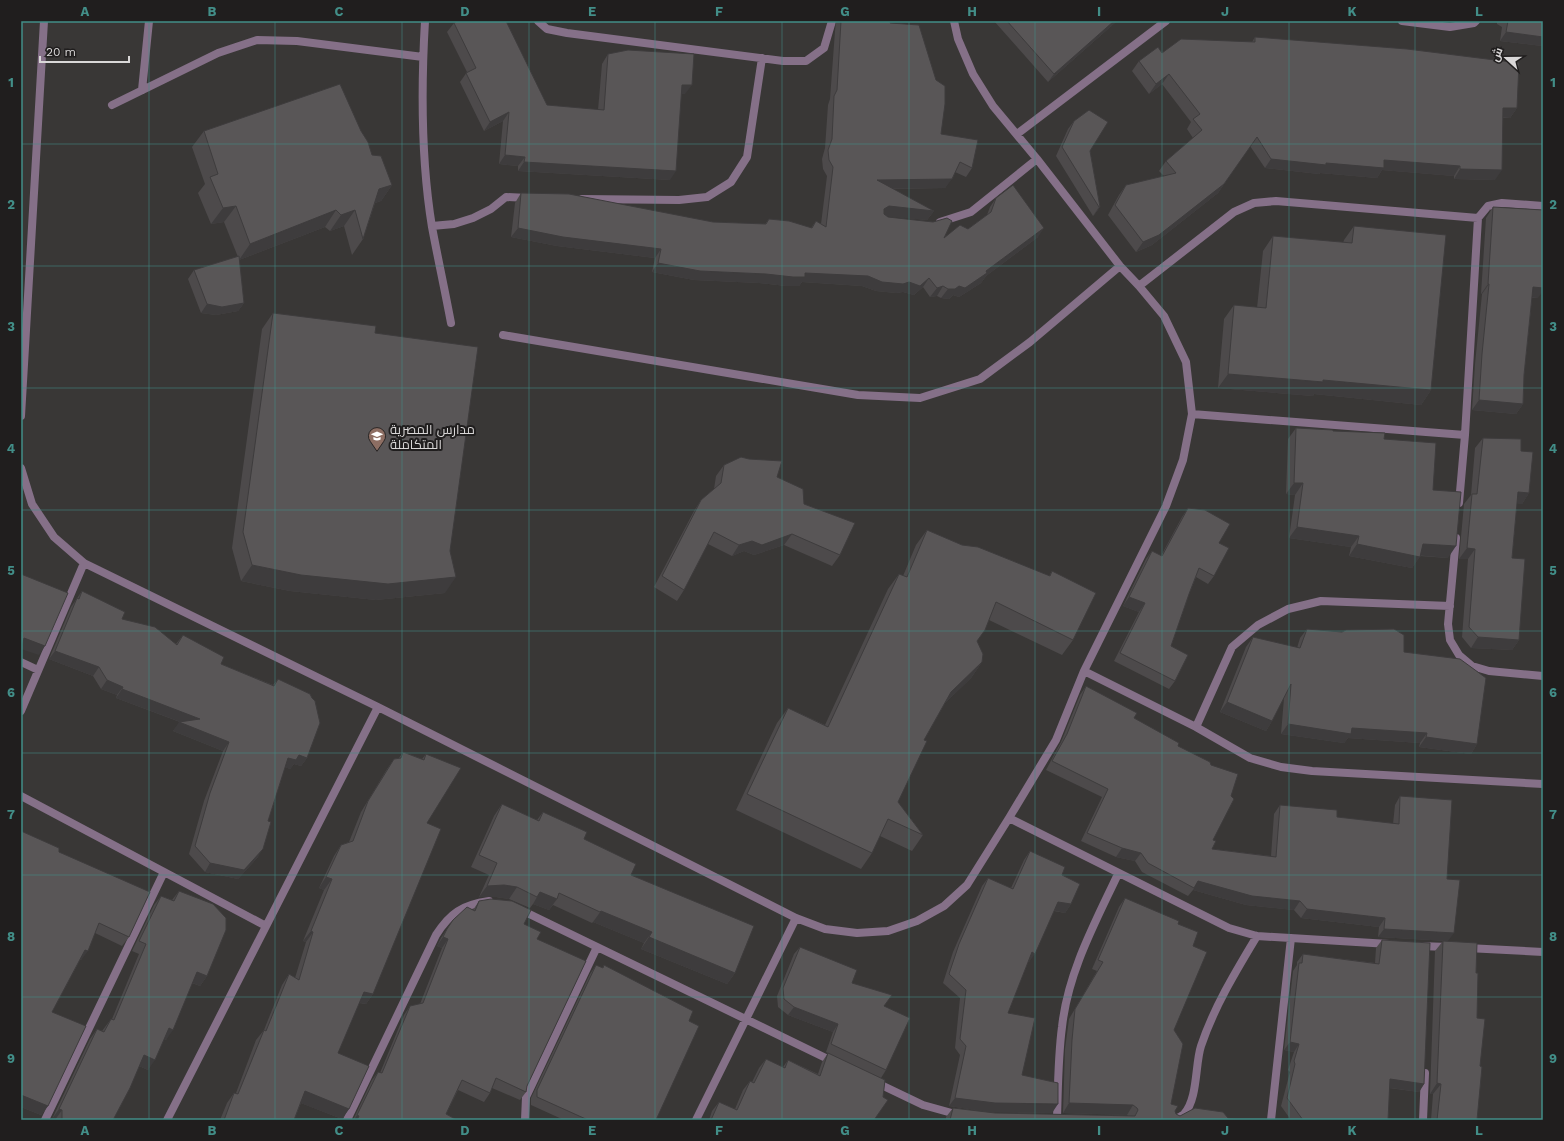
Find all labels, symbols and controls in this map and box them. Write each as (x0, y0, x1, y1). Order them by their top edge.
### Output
text: A (81, 4, 90, 19)
text: B (208, 4, 217, 19)
text: C (335, 4, 344, 19)
text: D (460, 4, 470, 19)
text: E (588, 4, 596, 19)
text: F (715, 4, 723, 19)
text: G (840, 4, 850, 19)
text: H (967, 4, 977, 19)
text: I (1097, 4, 1101, 19)
text: J (1221, 4, 1229, 19)
text: K (1347, 4, 1357, 19)
text: L (1475, 4, 1483, 19)
scale bar (40, 38, 129, 64)
north arrow (1486, 38, 1526, 78)
text: 20 m (46, 45, 76, 59)
text: ش (1489, 46, 1506, 64)
text: 1 (8, 75, 14, 90)
text: 1 (1550, 75, 1556, 90)
text: 2 (7, 197, 15, 212)
text: 2 (1549, 197, 1557, 212)
text: 3 (7, 319, 15, 334)
text: 3 (1549, 319, 1557, 334)
place label: مدارس المصرية المتكاملة (390, 422, 475, 452)
school or university icon: مدارس المصرية المتكاملة (367, 426, 387, 451)
text: 4 (7, 441, 16, 456)
text: 4 (1549, 441, 1558, 456)
text: 5 (7, 563, 15, 578)
text: 5 (1549, 563, 1557, 578)
text: 6 (7, 685, 15, 700)
text: 6 (1549, 685, 1557, 700)
text: 7 (7, 807, 15, 822)
text: 7 (1549, 807, 1557, 822)
text: 8 (7, 929, 15, 944)
text: 8 (1549, 929, 1557, 944)
text: 9 (7, 1051, 15, 1066)
text: 9 (1549, 1051, 1557, 1066)
text: A (81, 1123, 90, 1138)
text: B (208, 1123, 217, 1138)
text: C (335, 1123, 344, 1138)
text: D (460, 1123, 470, 1138)
text: E (588, 1123, 596, 1138)
text: F (715, 1123, 723, 1138)
text: G (840, 1123, 850, 1138)
text: H (967, 1123, 977, 1138)
text: I (1097, 1123, 1101, 1138)
text: J (1221, 1123, 1229, 1138)
text: K (1347, 1123, 1357, 1138)
text: L (1475, 1123, 1483, 1138)

